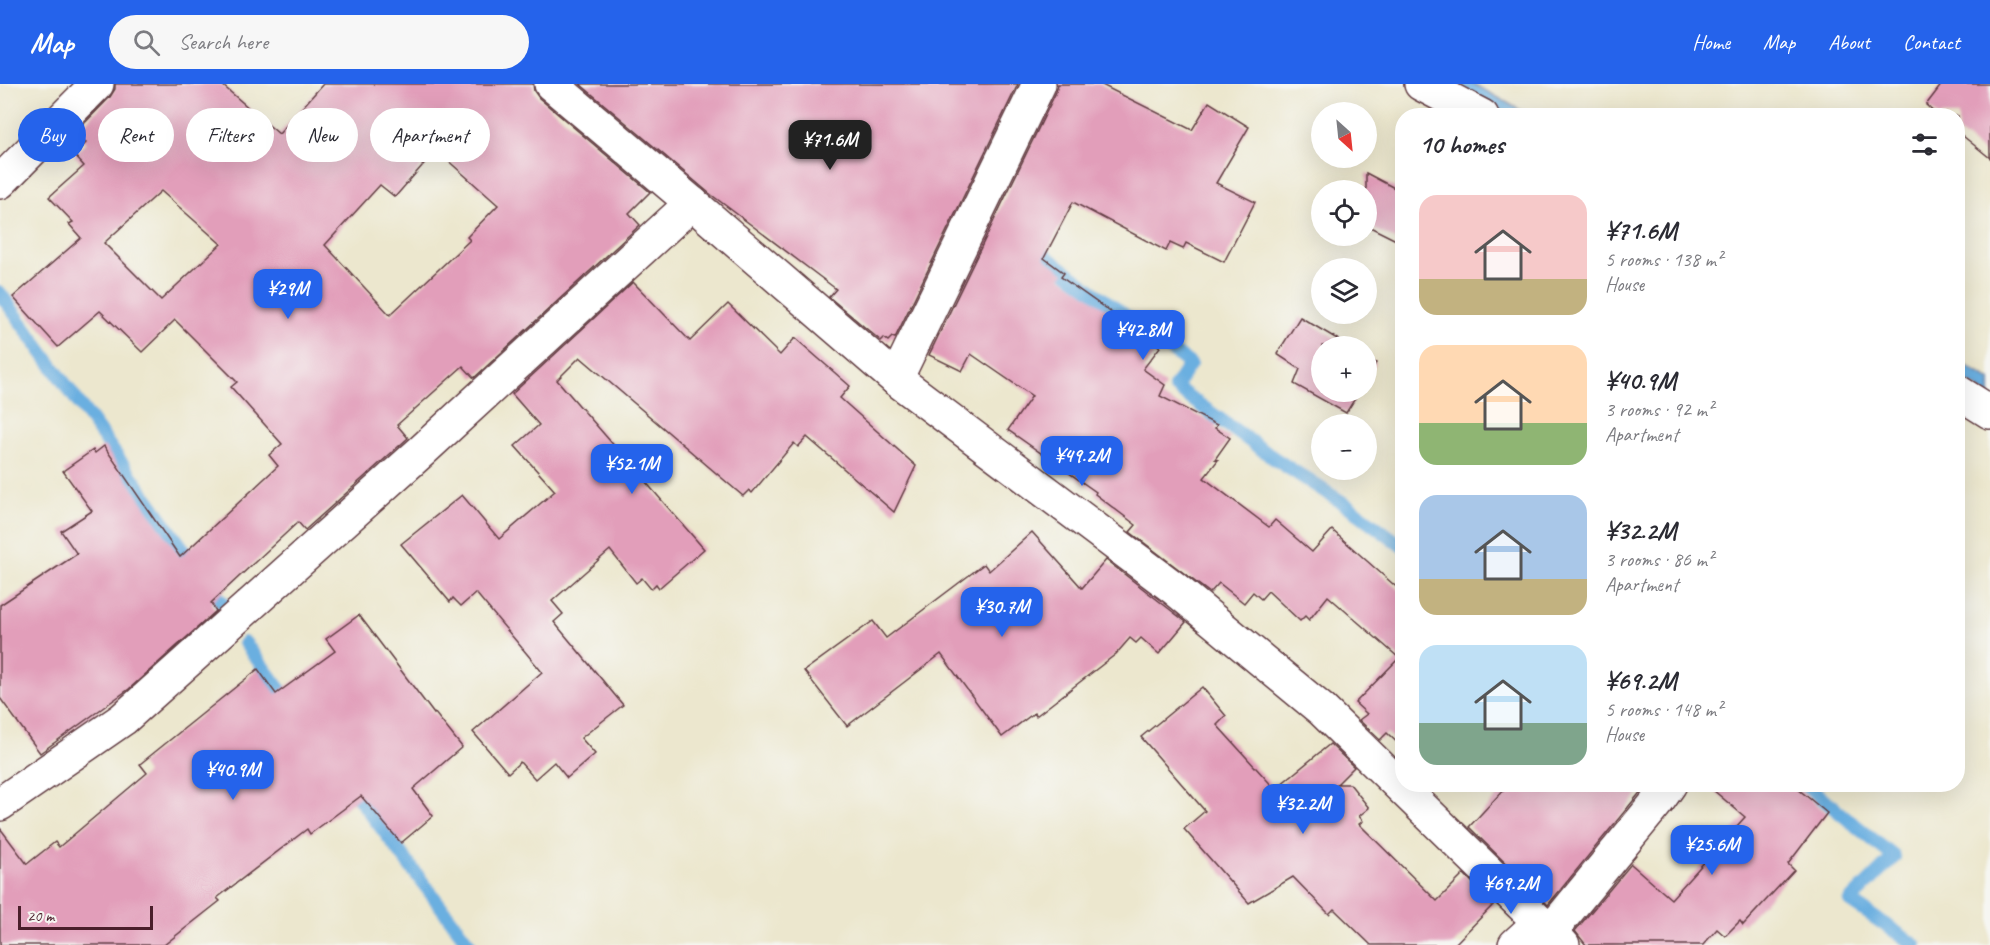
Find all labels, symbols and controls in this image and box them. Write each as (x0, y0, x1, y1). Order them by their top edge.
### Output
search box (109, 15, 529, 69)
text: Map (30, 25, 73, 60)
icon: search (130, 26, 163, 59)
text: Search here (178, 28, 268, 56)
text: Home (1692, 29, 1730, 55)
text: Map (1763, 29, 1795, 55)
text: About (1828, 29, 1870, 55)
text: Contact (1903, 29, 1960, 55)
north arrow (1311, 102, 1377, 168)
map controls (1311, 102, 1377, 480)
chip: Buy (18, 108, 86, 162)
chip: Rent (98, 108, 174, 162)
chip: Filters (186, 108, 274, 162)
chip: New (286, 108, 358, 162)
chip: Apartment (370, 108, 490, 162)
pin: ¥71.6M (781, 120, 879, 171)
text: ¥71.6M (803, 127, 857, 152)
text: 10 homes (1419, 128, 1504, 161)
icon: filters (1908, 128, 1941, 161)
button: locate (1311, 180, 1377, 246)
text: ¥71.6M (1605, 214, 1676, 247)
icon: home (1467, 219, 1539, 291)
text: 5 rooms · 138 m² (1605, 247, 1722, 272)
button: layers (1311, 258, 1377, 324)
pin: ¥29M (252, 269, 324, 320)
text: House (1605, 272, 1644, 297)
text: ¥29M (267, 276, 309, 301)
pin: ¥42.8M (1094, 310, 1192, 361)
text: ¥42.8M (1116, 317, 1170, 342)
button: + (1311, 336, 1377, 402)
text: ¥40.9M (1605, 364, 1676, 397)
icon: home (1467, 369, 1539, 441)
text: 3 rooms · 92 m² (1605, 397, 1713, 422)
button: − (1311, 414, 1377, 480)
text: Apartment (1605, 422, 1678, 447)
pin: ¥49.2M (1033, 436, 1131, 487)
text: ¥49.2M (1055, 443, 1109, 468)
pin: ¥52.1M (583, 444, 681, 495)
text: ¥52.1M (605, 451, 659, 476)
text: ¥32.2M (1605, 514, 1676, 547)
icon: home (1467, 519, 1539, 591)
text: 3 rooms · 86 m² (1605, 547, 1713, 572)
text: Apartment (1605, 572, 1678, 597)
pin: ¥30.7M (953, 587, 1051, 638)
text: ¥30.7M (975, 594, 1029, 619)
text: ¥69.2M (1605, 664, 1676, 697)
icon: home (1467, 669, 1539, 741)
text: 5 rooms · 148 m² (1605, 697, 1722, 722)
text: House (1605, 722, 1644, 747)
pin: ¥40.9M (184, 750, 282, 801)
text: ¥40.9M (206, 757, 260, 782)
pin: ¥32.2M (1254, 784, 1352, 835)
text: ¥32.2M (1276, 791, 1330, 816)
pin: ¥25.6M (1663, 825, 1761, 876)
text: ¥25.6M (1685, 832, 1739, 857)
pin: ¥69.2M (1462, 864, 1560, 915)
text: ¥69.2M (1484, 871, 1538, 896)
scale bar (18, 903, 153, 930)
text: 20 m (27, 906, 54, 926)

